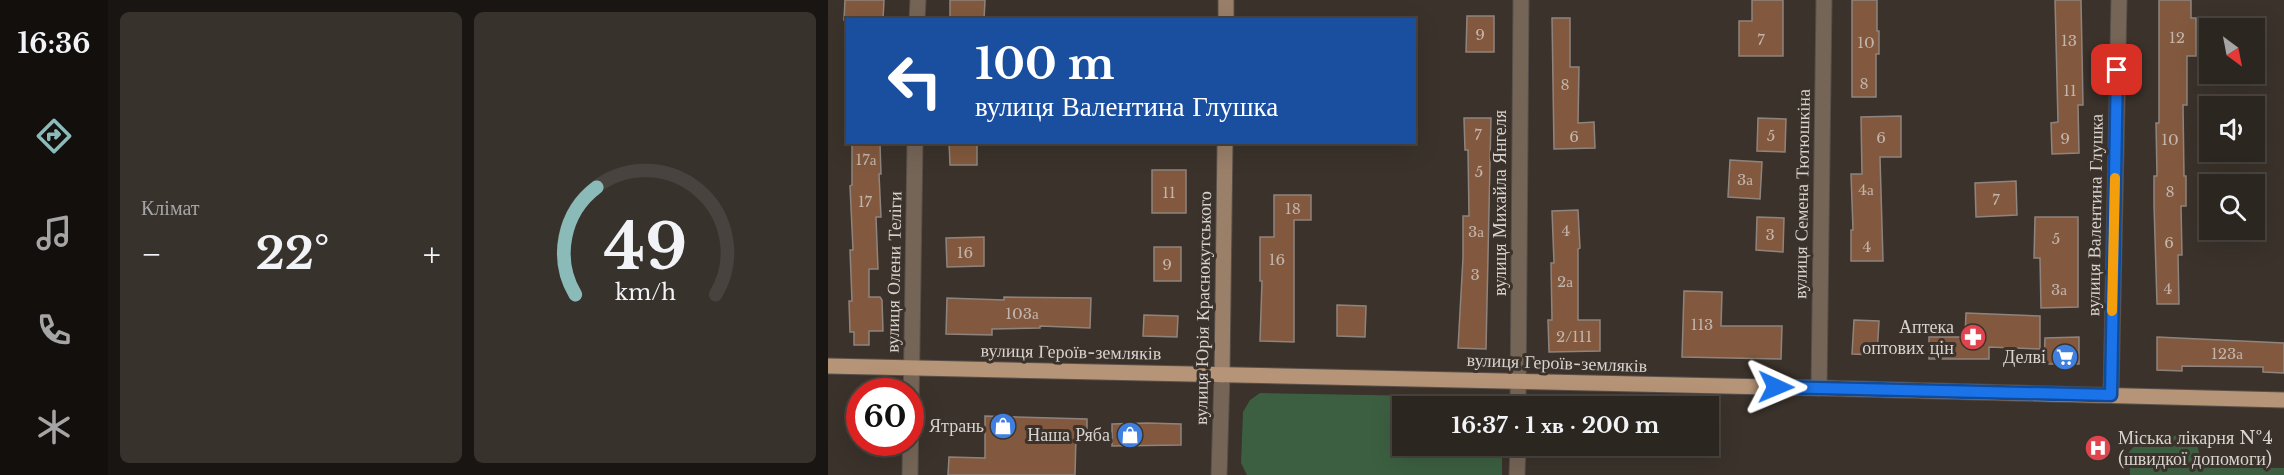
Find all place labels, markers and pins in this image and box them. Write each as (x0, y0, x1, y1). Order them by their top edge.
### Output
pin (2091, 44, 2142, 95)
place label: Аптека оптових цін (1862, 316, 1954, 359)
pharmacy icon: Аптека оптових цін (1958, 322, 1988, 352)
supermarket icon: Делві (2050, 342, 2080, 372)
place label: Делві (2003, 346, 2046, 368)
shop icon: Ятрань (988, 411, 1018, 441)
place label: Ятрань (929, 415, 984, 437)
shop icon: Наша Ряба (1115, 420, 1145, 450)
place label: Наша Ряба (1027, 424, 1110, 446)
place label: Міська лікарня №4 (швидкої допомоги) (2118, 427, 2273, 470)
hospital icon: Міська лікарня №4 (швидкої допомоги) (2083, 433, 2113, 463)

